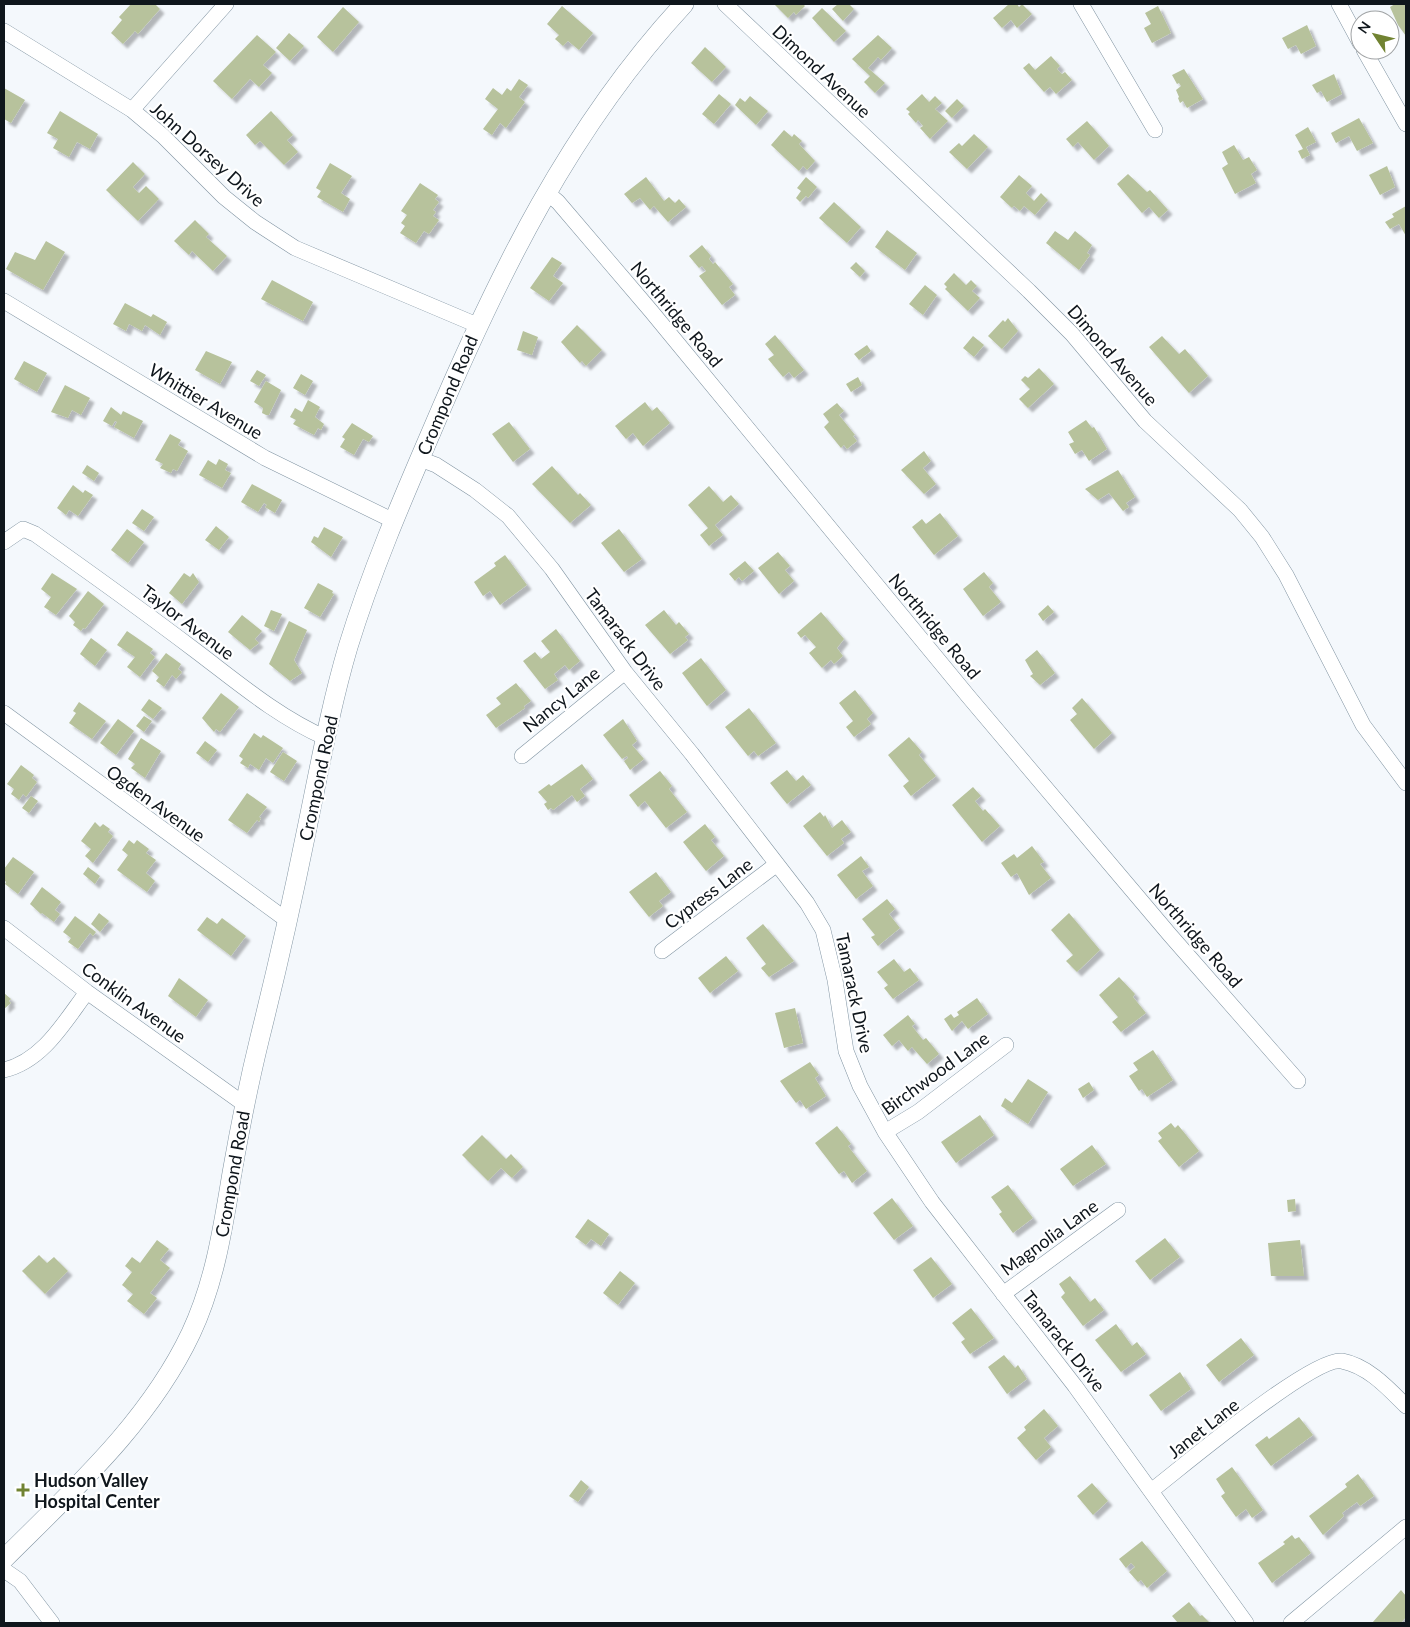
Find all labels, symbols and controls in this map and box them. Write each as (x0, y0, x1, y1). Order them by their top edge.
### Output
north arrow (1350, 10, 1400, 60)
text: N (1354, 18, 1374, 37)
street label: Dimond Avenue (768, 20, 876, 122)
street label: John Dorsey Drive (146, 97, 270, 211)
street label: Northridge Road (626, 257, 728, 371)
street label: Dimond Avenue (1063, 300, 1163, 410)
street label: Crompond Road (412, 332, 482, 458)
street label: Whittier Avenue (145, 358, 267, 444)
street label: Northridge Road (884, 569, 986, 683)
street label: Taylor Avenue (137, 580, 239, 664)
street label: Tamarack Drive (581, 584, 671, 694)
street label: Nancy Lane (518, 661, 604, 737)
street label: Crompond Road (294, 713, 342, 843)
street label: Ogden Avenue (102, 760, 210, 846)
street label: Cypress Lane (660, 853, 756, 933)
street label: Northridge Road (1145, 878, 1247, 992)
street label: Tamarack Drive (832, 931, 878, 1055)
street label: Conklin Avenue (78, 957, 190, 1047)
street label: Birchwood Lane (877, 1027, 993, 1119)
street label: Crompond Road (210, 1109, 254, 1239)
street label: Magnolia Lane (996, 1194, 1102, 1280)
street label: Tamarack Drive (1018, 1286, 1110, 1396)
street label: Janet Lane (1163, 1393, 1243, 1463)
place label: Hudson Valley Hospital Center (34, 1469, 160, 1512)
marker: Hudson Valley Hospital Center (16, 1483, 30, 1497)

